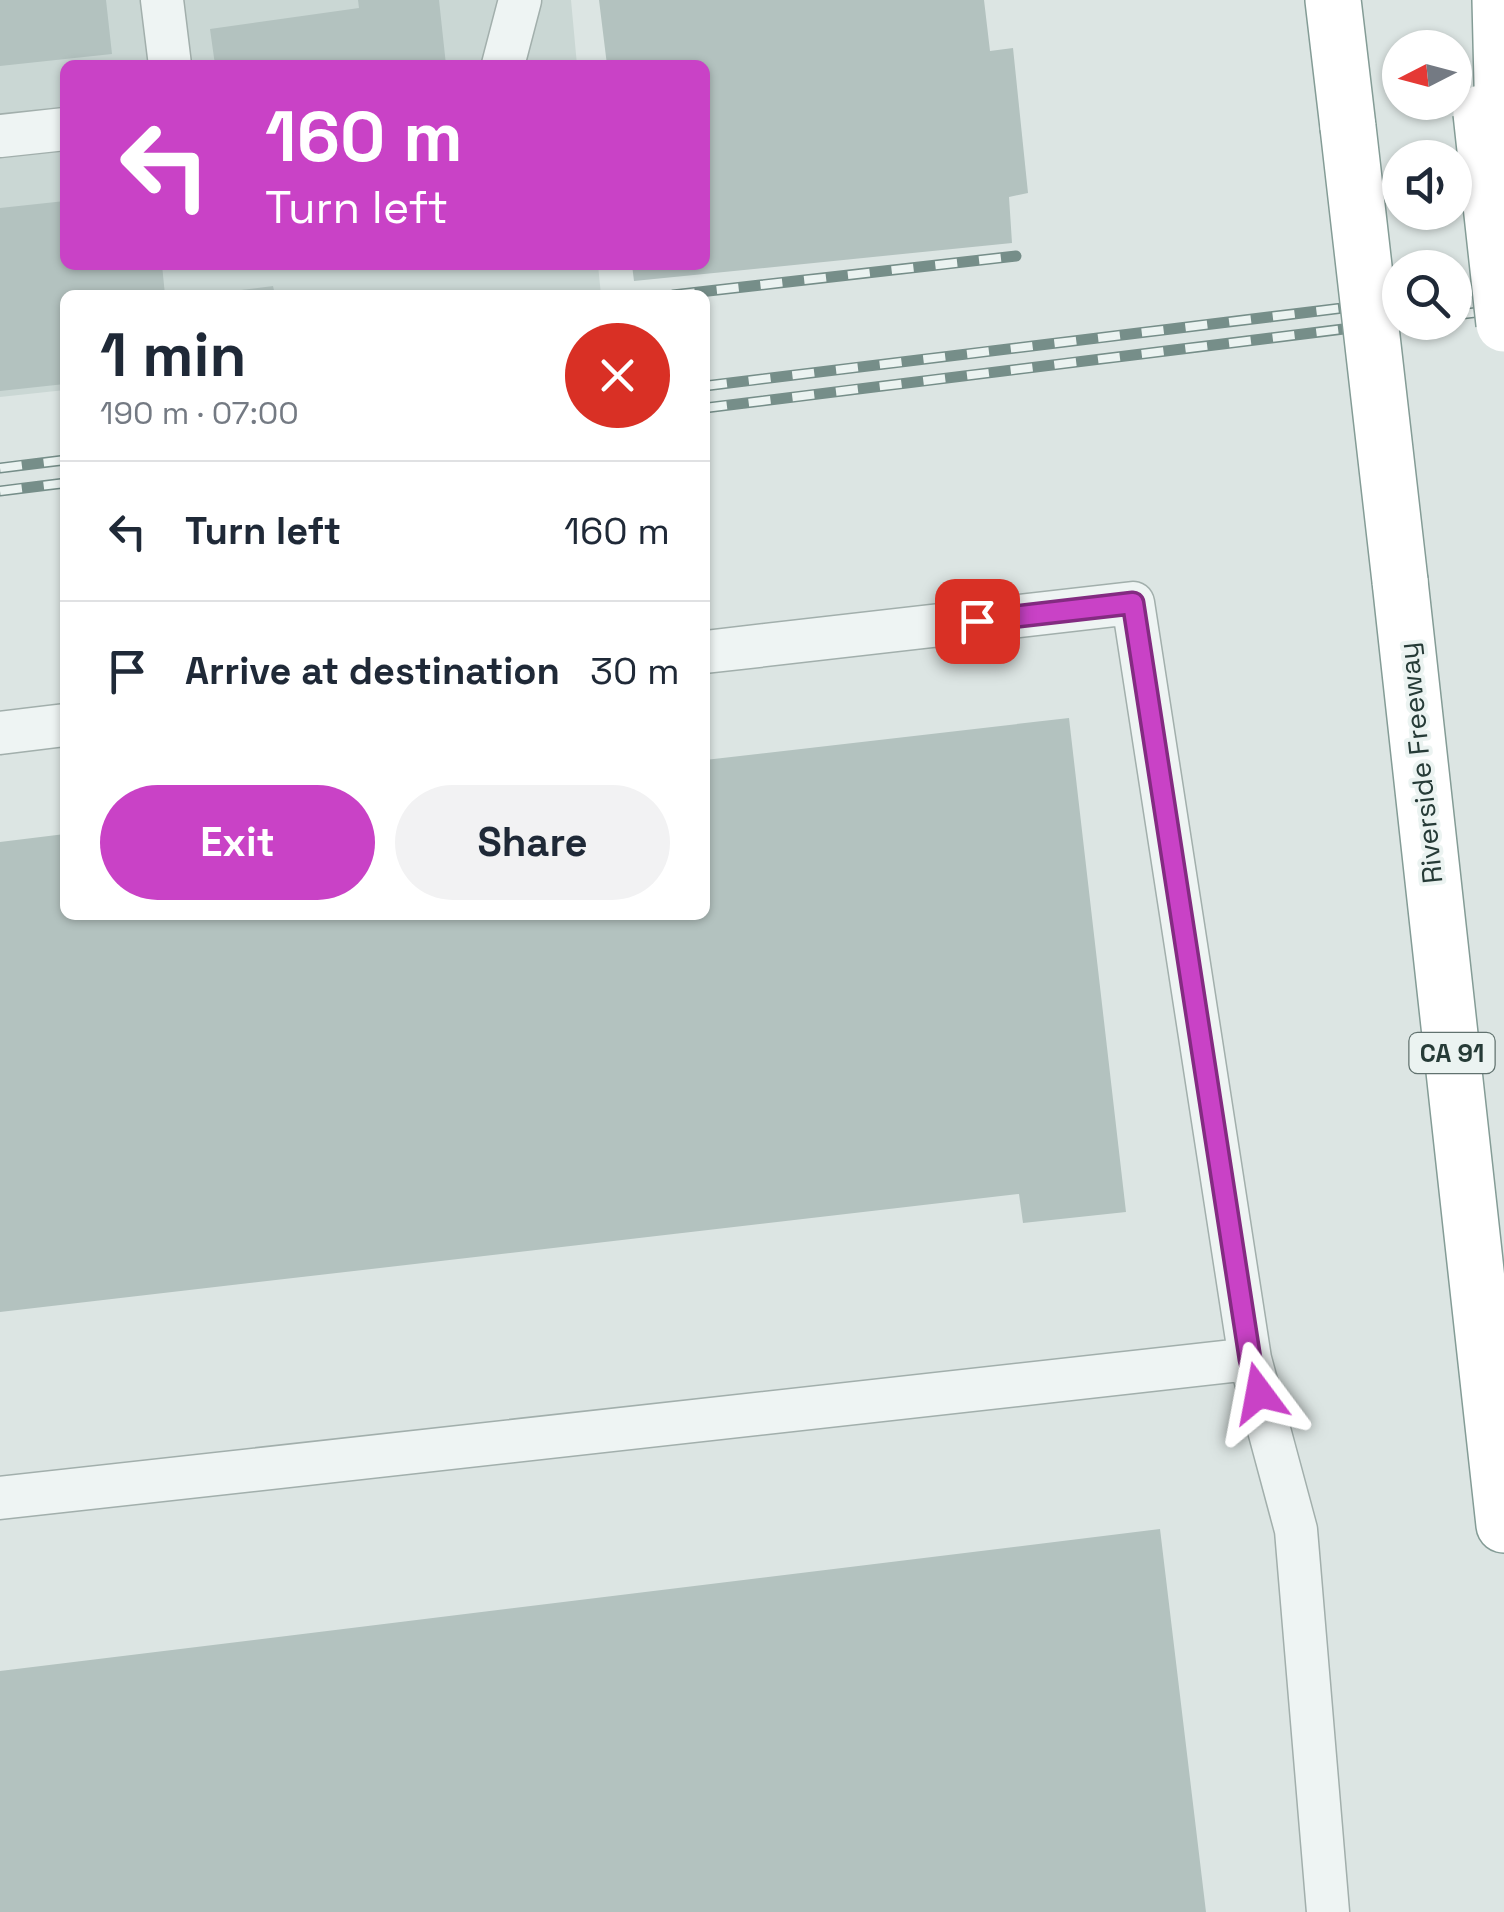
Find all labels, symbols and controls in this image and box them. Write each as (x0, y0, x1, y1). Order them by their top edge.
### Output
north arrow (1382, 30, 1472, 120)
map controls (1382, 30, 1472, 340)
text: 160 m (265, 92, 463, 181)
icon: left (100, 100, 230, 230)
button: sound (1382, 140, 1472, 230)
text: Turn left (265, 179, 448, 236)
button: search (1382, 250, 1472, 340)
text: 1 min (100, 317, 247, 394)
button: close (565, 323, 670, 428)
text: 190 m · 07:00 (100, 393, 299, 433)
icon: left (100, 504, 155, 559)
text: Turn left (185, 507, 341, 555)
text: 160 m (564, 507, 670, 555)
pin (935, 579, 1020, 664)
icon: arrive (950, 594, 1005, 649)
street label: Riverside Freeway (1389, 641, 1451, 885)
icon: arrive (100, 644, 155, 699)
text: Arrive at destination (185, 647, 560, 695)
text: 30 m (590, 647, 680, 695)
button: Exit (100, 785, 375, 900)
button: Share (395, 785, 670, 900)
road number: CA 91 (1410, 1033, 1494, 1073)
position arrow (1207, 1341, 1311, 1445)

